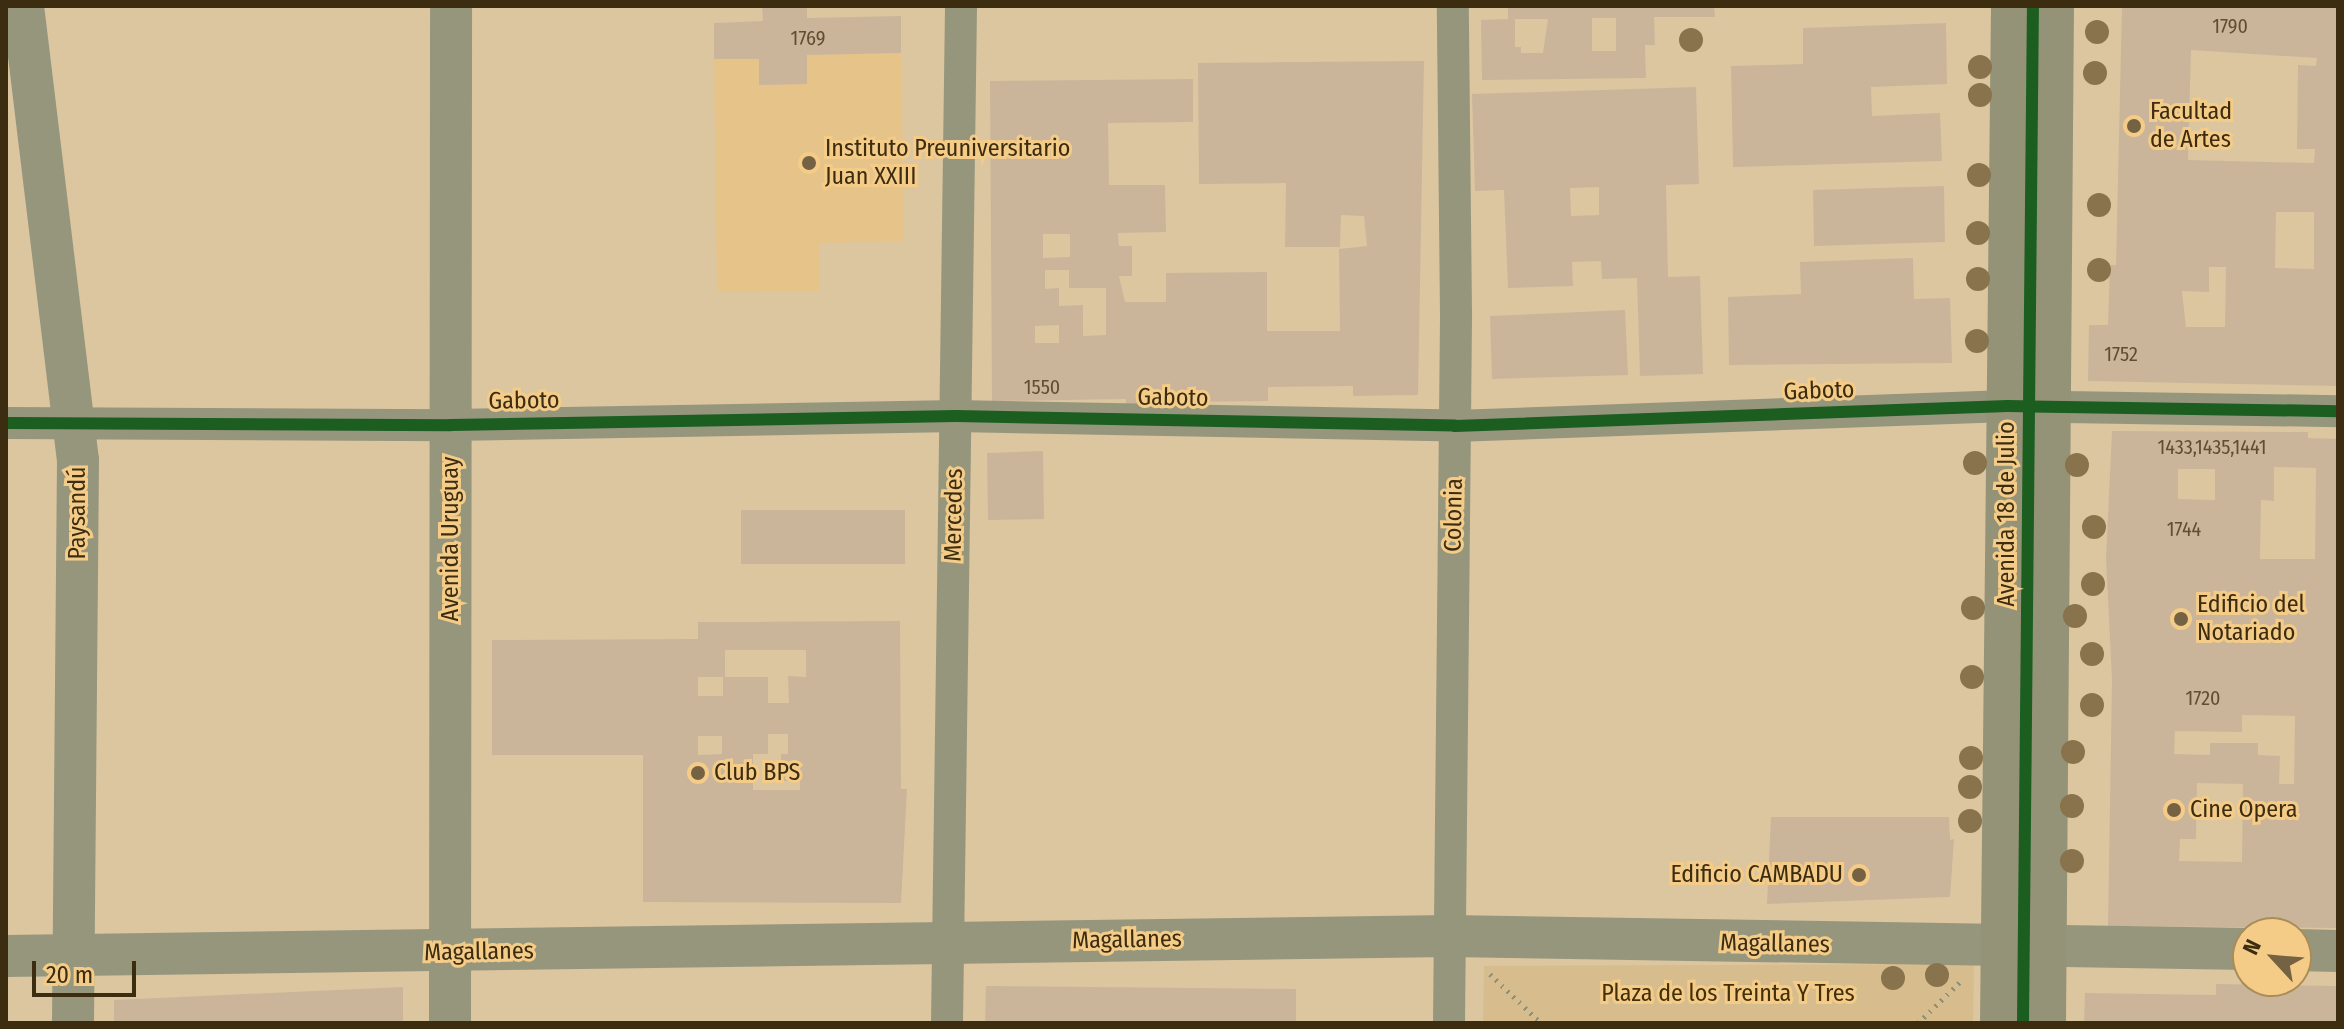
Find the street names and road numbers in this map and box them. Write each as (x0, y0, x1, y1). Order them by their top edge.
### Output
street label: Gaboto (1783, 375, 1855, 407)
street label: Gaboto (1137, 383, 1209, 413)
street label: Gaboto (488, 386, 560, 416)
street label: Avenida 18 de Julio (1993, 421, 2021, 607)
street label: Avenida Uruguay (437, 457, 465, 621)
street label: Paysandú (64, 466, 92, 560)
street label: Mercedes (939, 468, 969, 562)
street label: Colonia (1439, 478, 1469, 552)
street label: Magallanes (1072, 925, 1182, 955)
street label: Magallanes (1720, 929, 1830, 959)
street label: Magallanes (424, 937, 534, 967)

